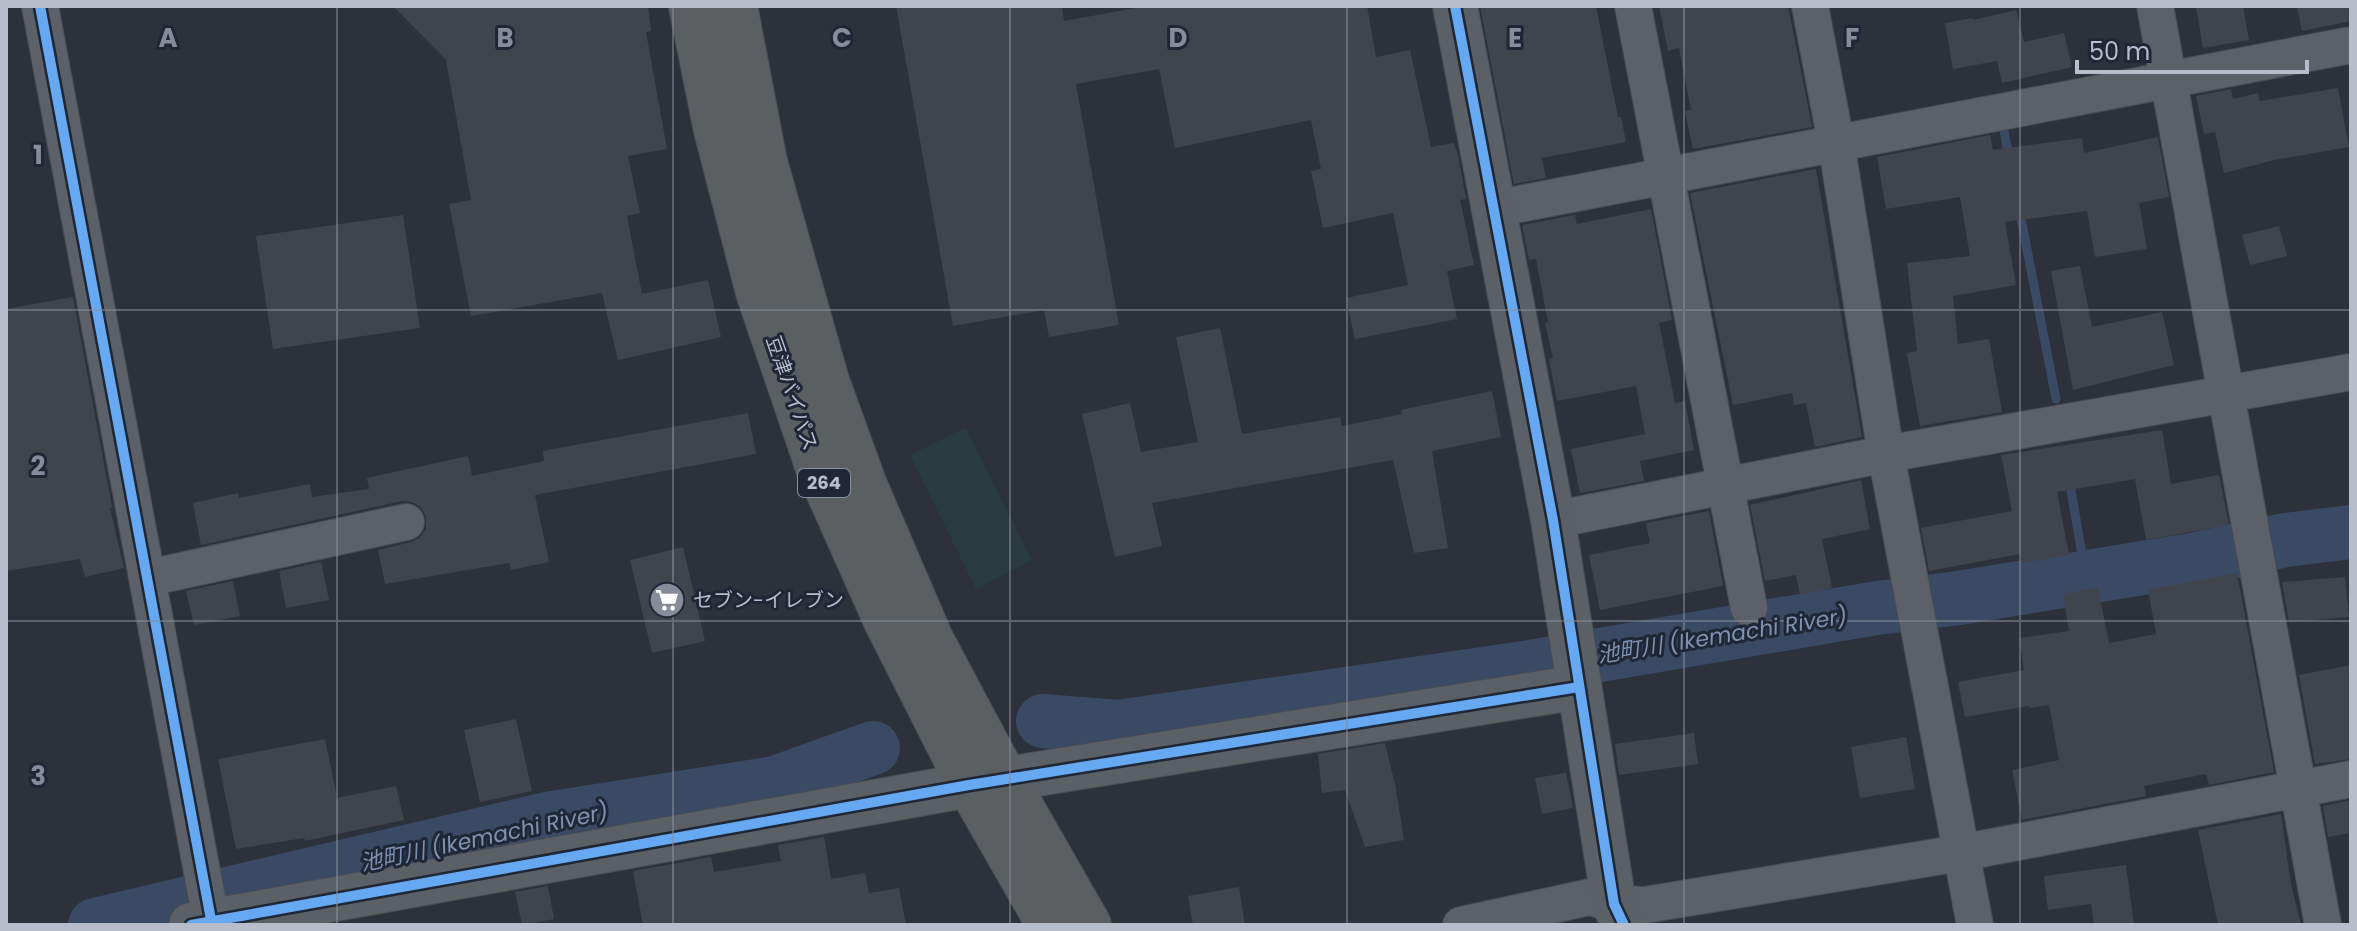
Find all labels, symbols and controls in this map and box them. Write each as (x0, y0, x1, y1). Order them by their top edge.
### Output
text: A (158, 20, 178, 56)
text: B (496, 20, 514, 56)
text: C (832, 20, 852, 56)
text: D (1169, 20, 1188, 56)
text: E (1508, 20, 1522, 56)
text: F (1845, 20, 1859, 56)
scale bar (2077, 24, 2307, 74)
text: 50 m (2089, 35, 2150, 68)
text: 1 (33, 137, 43, 173)
street label: 豆津バイパス (759, 332, 825, 454)
text: 2 (31, 448, 46, 484)
road number: 264 (798, 469, 850, 497)
supermarket icon: セブン-イレブン (648, 581, 686, 619)
place label: セブン-イレブン (693, 586, 844, 614)
water label: 池町川 (Ikemachi River) (1595, 600, 1849, 671)
text: 3 (30, 758, 46, 794)
water label: 池町川 (Ikemachi River) (357, 796, 611, 879)

